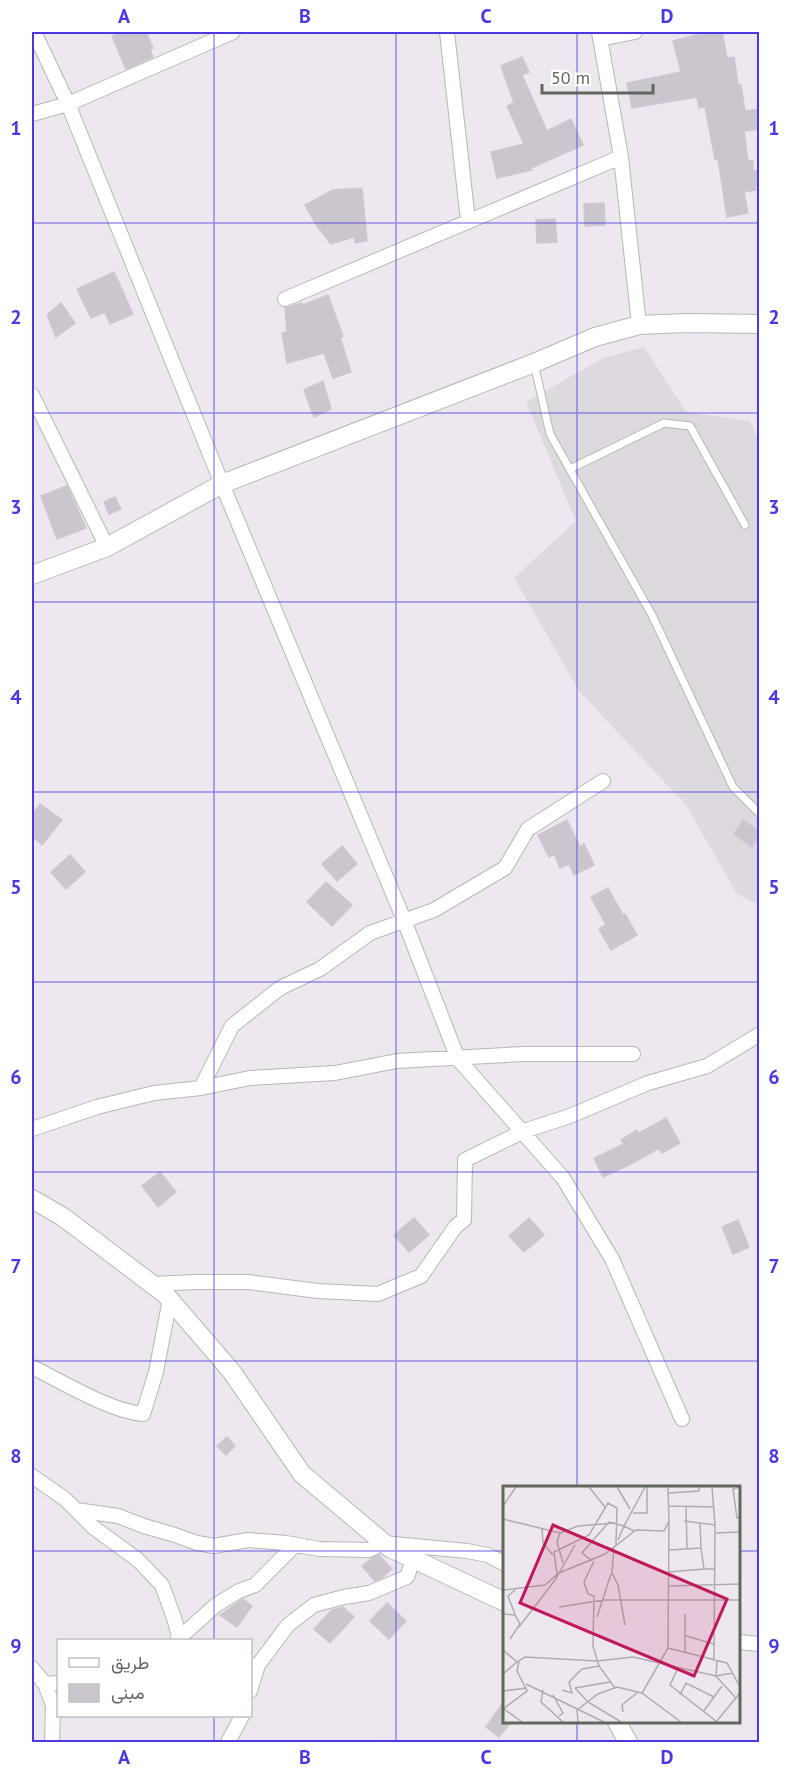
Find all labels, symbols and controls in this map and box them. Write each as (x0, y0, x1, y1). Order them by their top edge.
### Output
text: A (118, 3, 131, 29)
text: B (299, 3, 311, 29)
text: C (480, 3, 492, 29)
text: D (661, 3, 674, 29)
scale bar (542, 57, 653, 95)
text: 50 m (551, 66, 590, 89)
text: 1 (10, 115, 22, 141)
text: 1 (768, 115, 780, 141)
text: 2 (10, 304, 22, 330)
text: 2 (768, 304, 780, 330)
text: 3 (10, 494, 22, 520)
text: 3 (768, 494, 780, 520)
text: 4 (10, 684, 22, 710)
text: 4 (768, 684, 780, 710)
text: 5 (10, 874, 22, 900)
text: 5 (768, 874, 780, 900)
text: 6 (10, 1064, 22, 1090)
text: 6 (768, 1064, 780, 1090)
text: 7 (10, 1253, 22, 1279)
text: 7 (768, 1253, 780, 1279)
text: 8 (10, 1443, 22, 1469)
text: 8 (768, 1443, 780, 1469)
inset map (503, 1486, 740, 1723)
text: 9 (10, 1633, 22, 1659)
text: 9 (768, 1633, 780, 1659)
legend (57, 1639, 252, 1717)
text: طريق (111, 1651, 149, 1674)
text: مبنى (111, 1681, 145, 1704)
text: A (118, 1744, 131, 1770)
text: B (299, 1744, 311, 1770)
text: C (480, 1744, 492, 1770)
text: D (661, 1744, 674, 1770)

